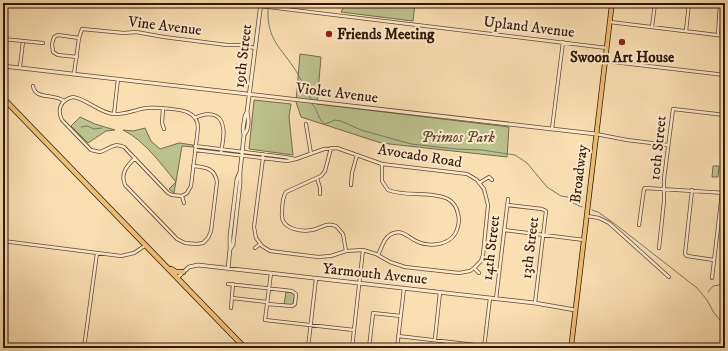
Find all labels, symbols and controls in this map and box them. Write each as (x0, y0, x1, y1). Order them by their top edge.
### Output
street label: Vine Avenue (126, 12, 203, 40)
street label: Upland Avenue (483, 12, 575, 42)
street label: 19th Street (230, 23, 256, 89)
place label: Friends Meeting (337, 25, 435, 44)
marker: Friends Meeting (324, 29, 334, 39)
marker: Swoon Art House (617, 37, 627, 47)
place label: Swoon Art House (570, 48, 675, 67)
street label: Violet Avenue (294, 78, 379, 107)
street label: 10th Street (645, 115, 671, 181)
park label: Primos Park (421, 128, 496, 147)
street label: Avocado Road (377, 140, 464, 172)
street label: Broadway (566, 143, 592, 204)
street label: 14th Street (478, 214, 504, 282)
street label: 13th Street (517, 216, 543, 280)
street label: Yarmouth Avenue (322, 259, 428, 289)

